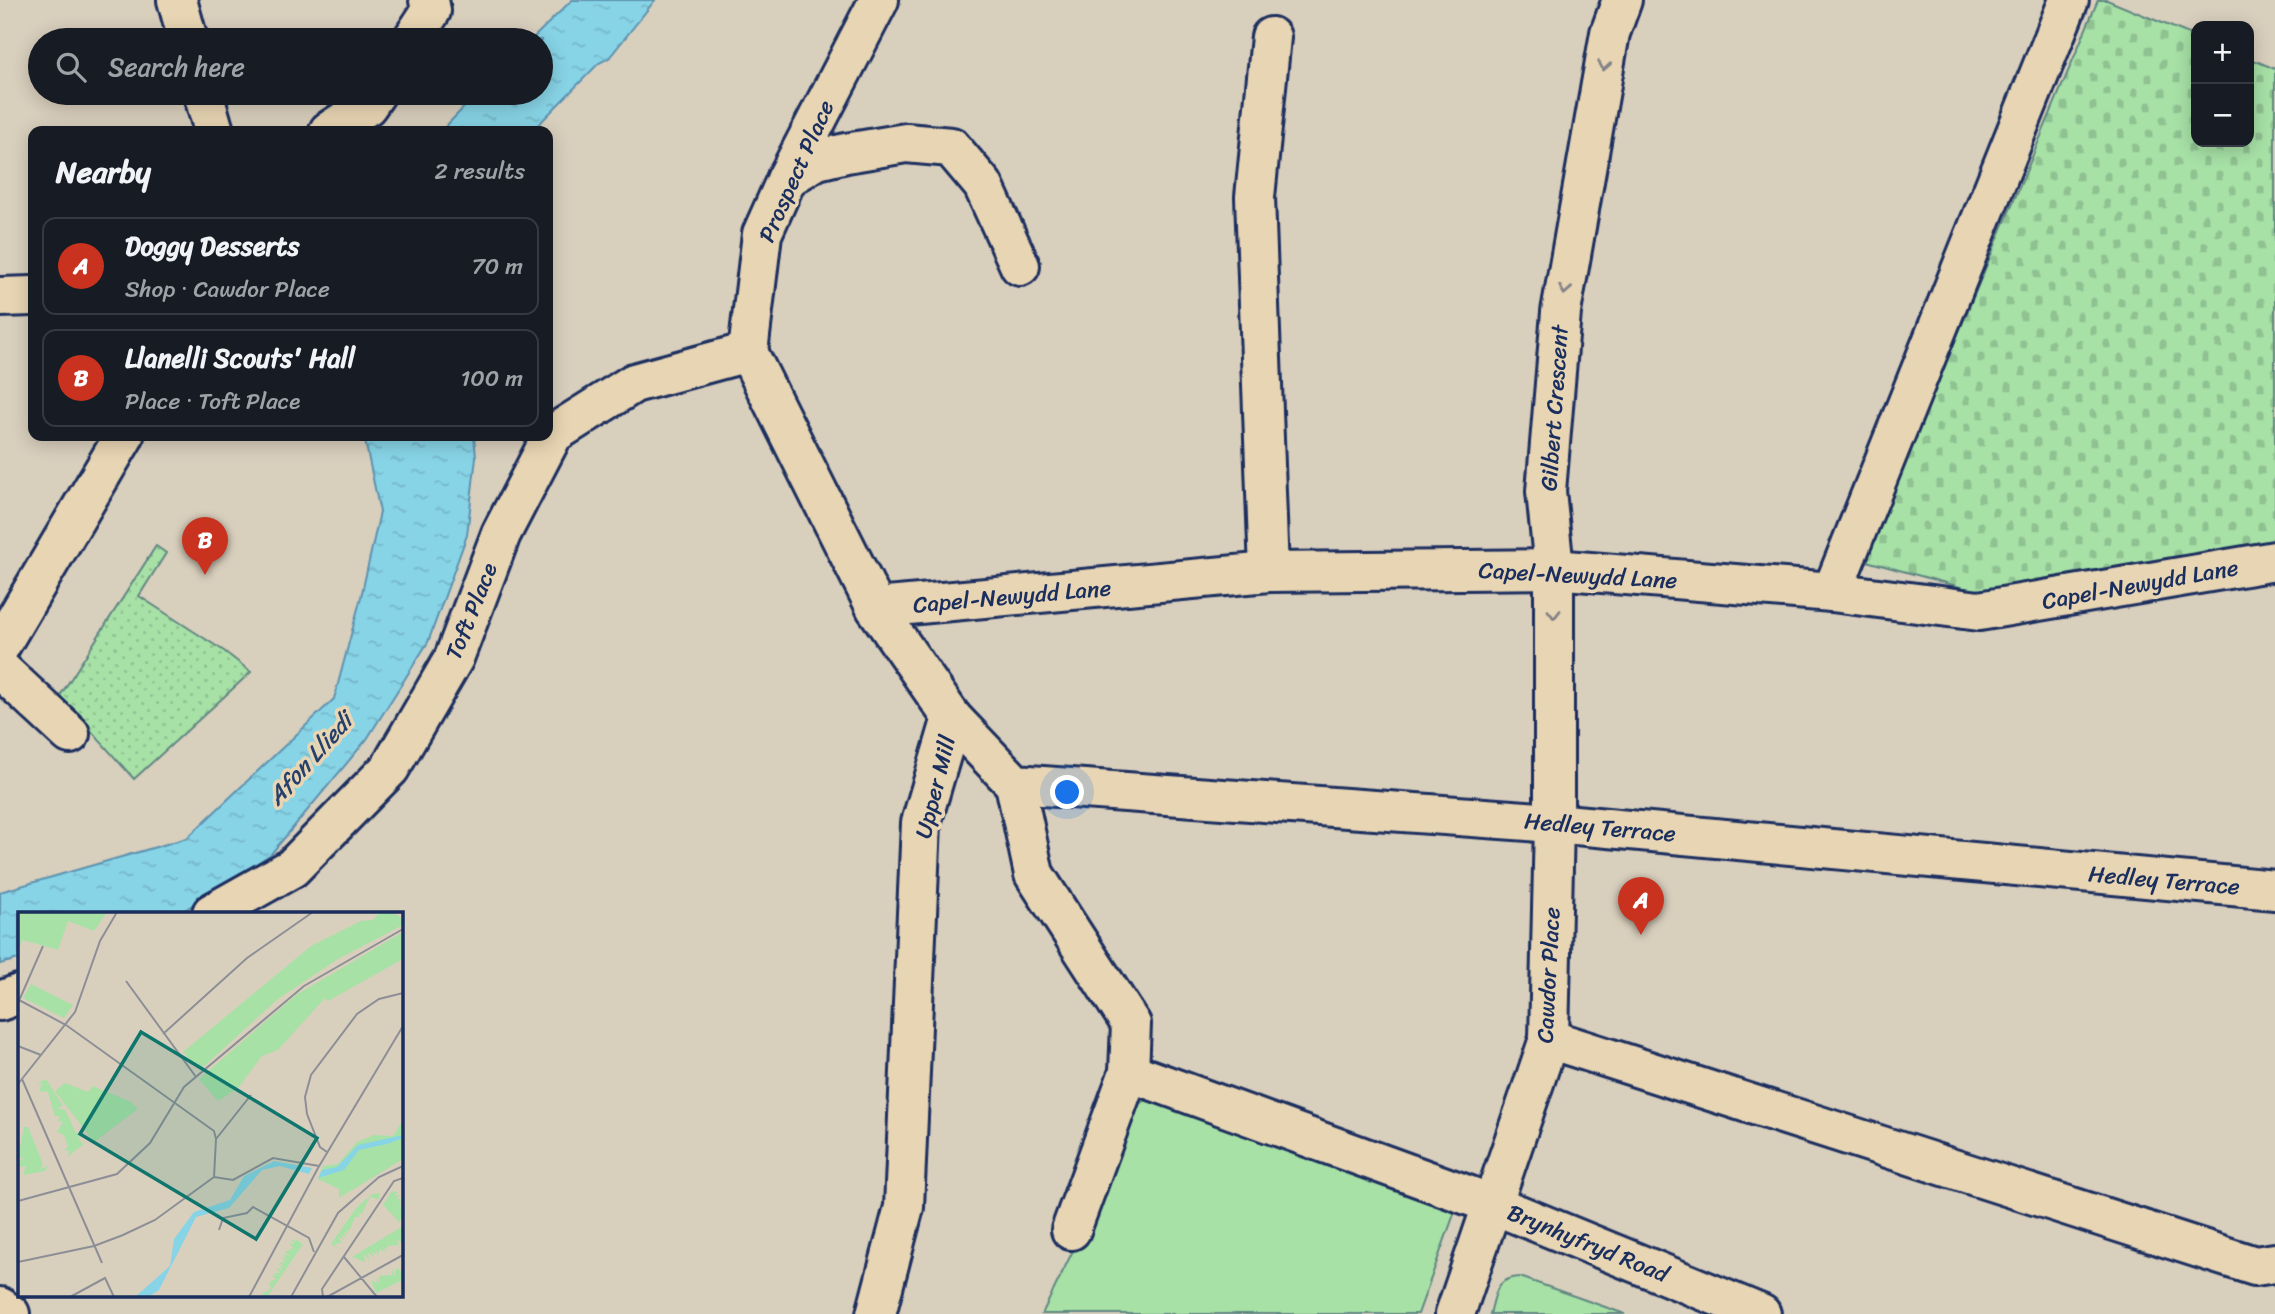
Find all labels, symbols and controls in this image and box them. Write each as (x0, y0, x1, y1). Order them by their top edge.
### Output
map controls (2191, 21, 2254, 147)
button: + (2191, 21, 2254, 84)
search box (28, 28, 553, 105)
text: Search here (108, 44, 245, 90)
icon: search (52, 48, 90, 86)
one-way arrow (1598, 59, 1613, 71)
button: − (2191, 84, 2254, 147)
street label: Prospect Place (747, 93, 846, 249)
text: Nearby (56, 145, 151, 199)
text: 2 results (434, 151, 525, 192)
text: Doggy Desserts (125, 223, 299, 269)
text: A (73, 246, 89, 287)
text: 70 m (472, 246, 523, 287)
text: Shop · Cawdor Place (125, 269, 330, 310)
one-way arrow (1558, 284, 1573, 296)
street label: Gilbert Crescent (1528, 322, 1581, 492)
text: Llanelli Scouts' Hall (125, 335, 355, 381)
text: B (74, 358, 88, 399)
text: 100 m (460, 358, 523, 399)
text: Place · Toft Place (125, 381, 300, 422)
pin: B (182, 517, 228, 575)
street label: Capel-Newydd Lane (2039, 547, 2242, 622)
street label: Capel-Newydd Lane (1478, 550, 1678, 601)
street label: Toft Place (433, 556, 510, 666)
street label: Capel-Newydd Lane (911, 567, 1113, 626)
one-way arrow (1546, 609, 1562, 619)
water label: Afon Lliedi (256, 700, 366, 816)
street label: Upper Mill (903, 731, 968, 843)
your location (1050, 775, 1084, 809)
street label: Hedley Terrace (1523, 800, 1678, 855)
street label: Hedley Terrace (2087, 853, 2242, 908)
pin: A (1618, 877, 1664, 935)
street label: Cawdor Place (1524, 906, 1573, 1044)
inset map (18, 912, 402, 1296)
street label: Brynhyfryd Road (1501, 1192, 1677, 1295)

